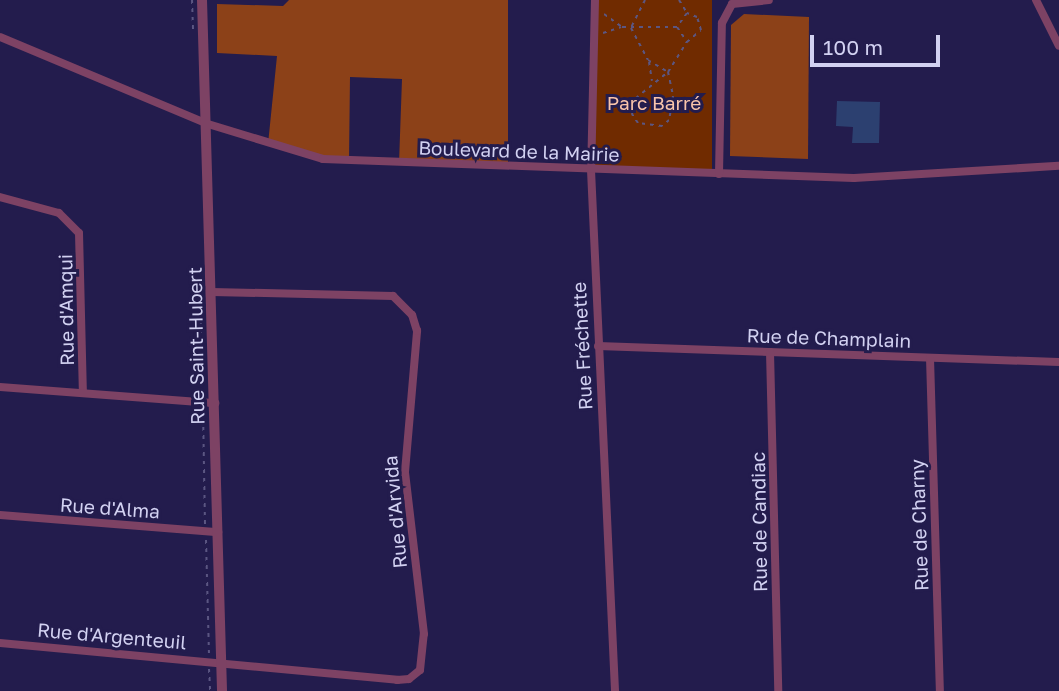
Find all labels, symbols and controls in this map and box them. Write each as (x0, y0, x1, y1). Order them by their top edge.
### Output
scale bar (814, 21, 944, 65)
text: 100 m (823, 34, 883, 60)
park label: Parc Barré (607, 92, 701, 114)
street label: Boulevard de la Mairie (418, 136, 620, 166)
street label: Rue d'Amqui (54, 254, 78, 366)
street label: Rue Saint-Hubert (183, 267, 209, 425)
street label: Rue Fréchette (567, 281, 597, 411)
street label: Rue de Champlain (746, 324, 912, 352)
street label: Rue de Candiac (746, 452, 772, 592)
street label: Rue d'Arvida (379, 455, 411, 569)
street label: Rue de Charny (905, 459, 933, 591)
street label: Rue d'Alma (59, 493, 161, 523)
street label: Rue d'Argenteuil (36, 618, 188, 654)

